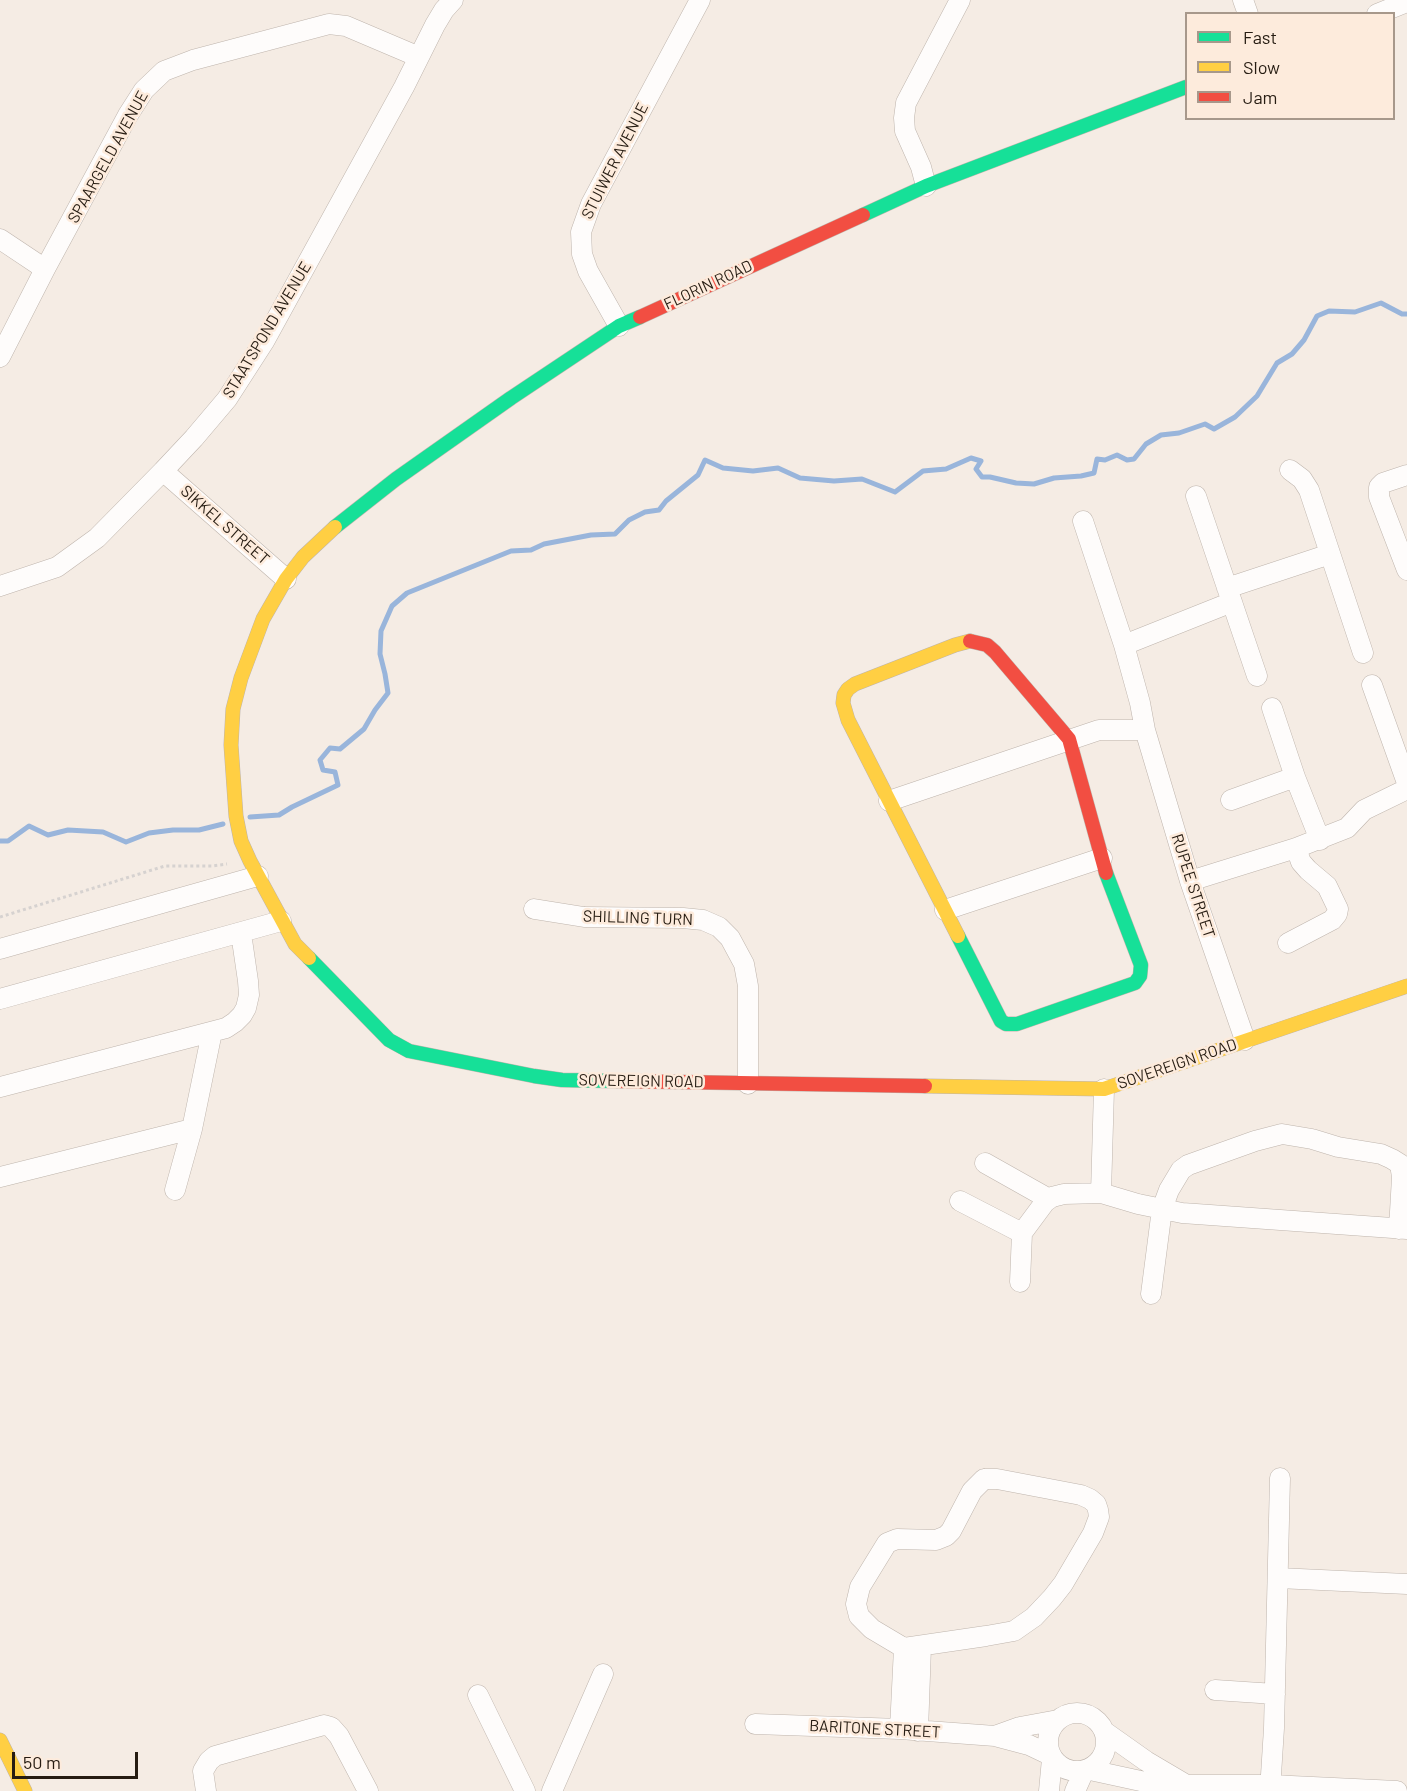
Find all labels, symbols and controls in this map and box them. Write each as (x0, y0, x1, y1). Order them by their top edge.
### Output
legend (1185, 12, 1395, 120)
text: Fast (1243, 26, 1277, 48)
text: Slow (1243, 56, 1280, 78)
text: Jam (1243, 86, 1277, 108)
street label: SPAARGELD AVENUE (64, 88, 152, 226)
street label: STUIWER AVENUE (577, 100, 653, 222)
street label: FLORIN ROAD (661, 256, 755, 314)
street label: STAATSPOND AVENUE (219, 258, 315, 402)
street label: SIKKEL STREET (177, 481, 273, 569)
street label: RUPEE STREET (1167, 831, 1219, 941)
street label: SHILLING TURN (583, 906, 693, 930)
street label: SOVEREIGN ROAD (1115, 1035, 1239, 1093)
street label: SOVEREIGN ROAD (578, 1070, 704, 1092)
street label: BARITONE STREET (809, 1716, 941, 1742)
scale bar (15, 1740, 141, 1778)
text: 50 m (23, 1751, 61, 1773)

